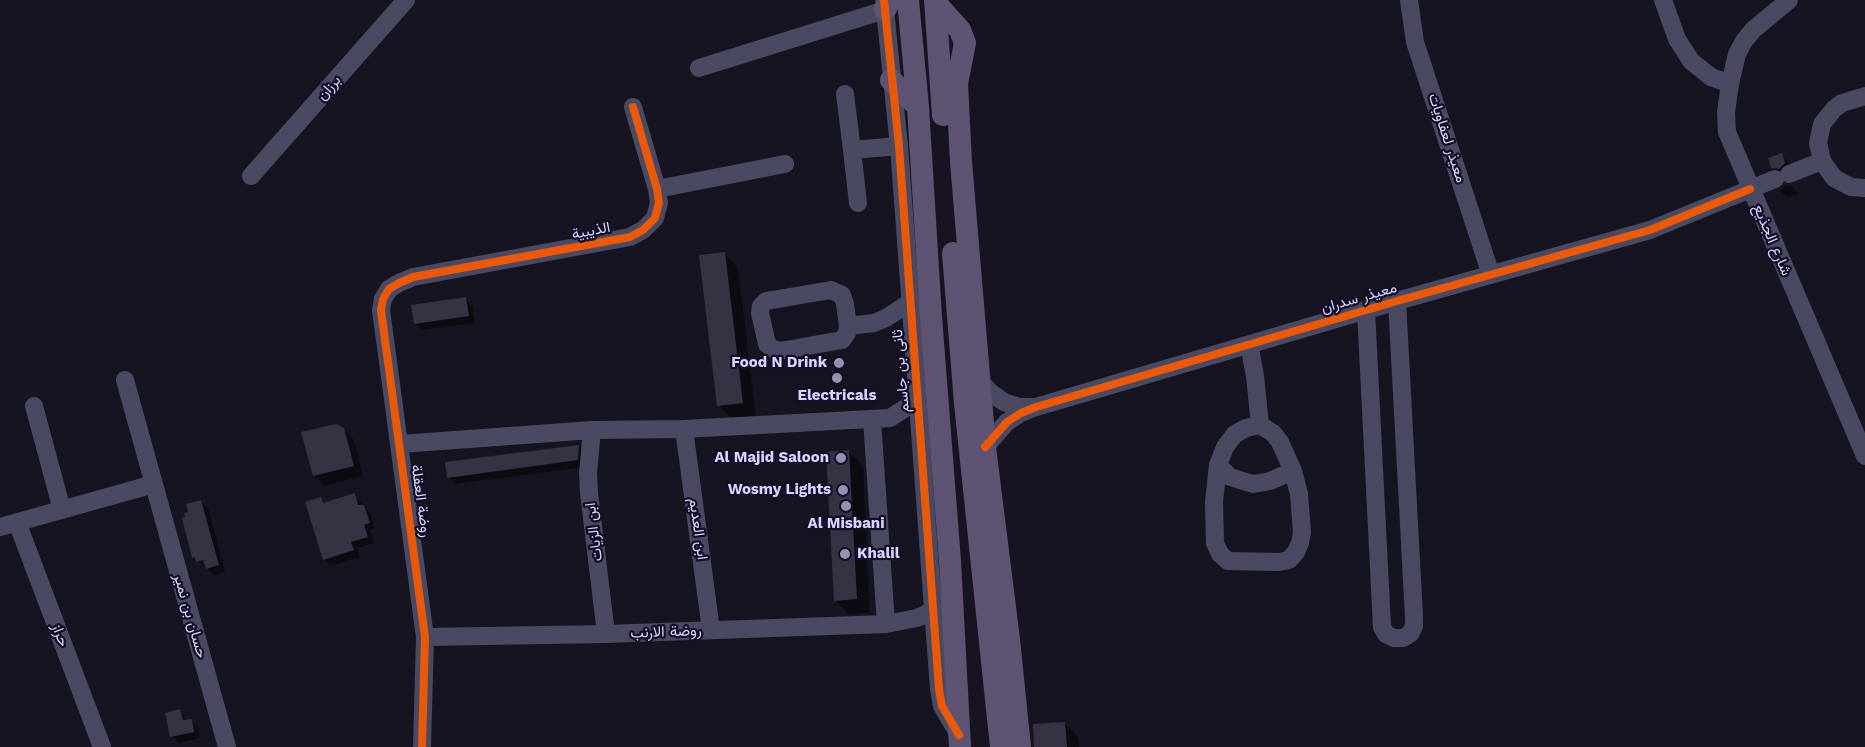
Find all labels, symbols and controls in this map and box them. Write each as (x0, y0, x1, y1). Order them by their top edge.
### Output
street label: برزان (313, 72, 345, 104)
street label: معيذر لعفاويات (1424, 91, 1470, 185)
street label: شارع الجذيع (1749, 202, 1795, 278)
street label: الذيبية (570, 218, 612, 244)
street label: معيذر سدران (1319, 279, 1399, 317)
street label: ثانى بن جاسم (888, 329, 914, 413)
place label: Food N Drink (731, 354, 827, 372)
marker: Food N Drink (832, 356, 846, 370)
marker: Electricals (830, 371, 844, 385)
place label: Electricals (797, 387, 877, 405)
place label: Al Majid Saloon (714, 449, 829, 467)
marker: Al Majid Saloon (834, 451, 848, 465)
street label: روضة العقلة (407, 463, 435, 539)
place label: Wosmy Lights (728, 481, 831, 499)
marker: Wosmy Lights (836, 483, 850, 497)
street label: ابن العديم (685, 497, 711, 561)
marker: Al Misbani (839, 499, 853, 513)
street label: ابن الزيات (581, 502, 607, 562)
place label: Al Misbani (807, 515, 885, 533)
place label: Khalil (857, 545, 900, 563)
marker: Khalil (838, 547, 852, 561)
street label: حسان بن نمير (169, 572, 211, 660)
street label: حراز (47, 621, 73, 649)
street label: روضة الارنب (630, 622, 702, 642)

